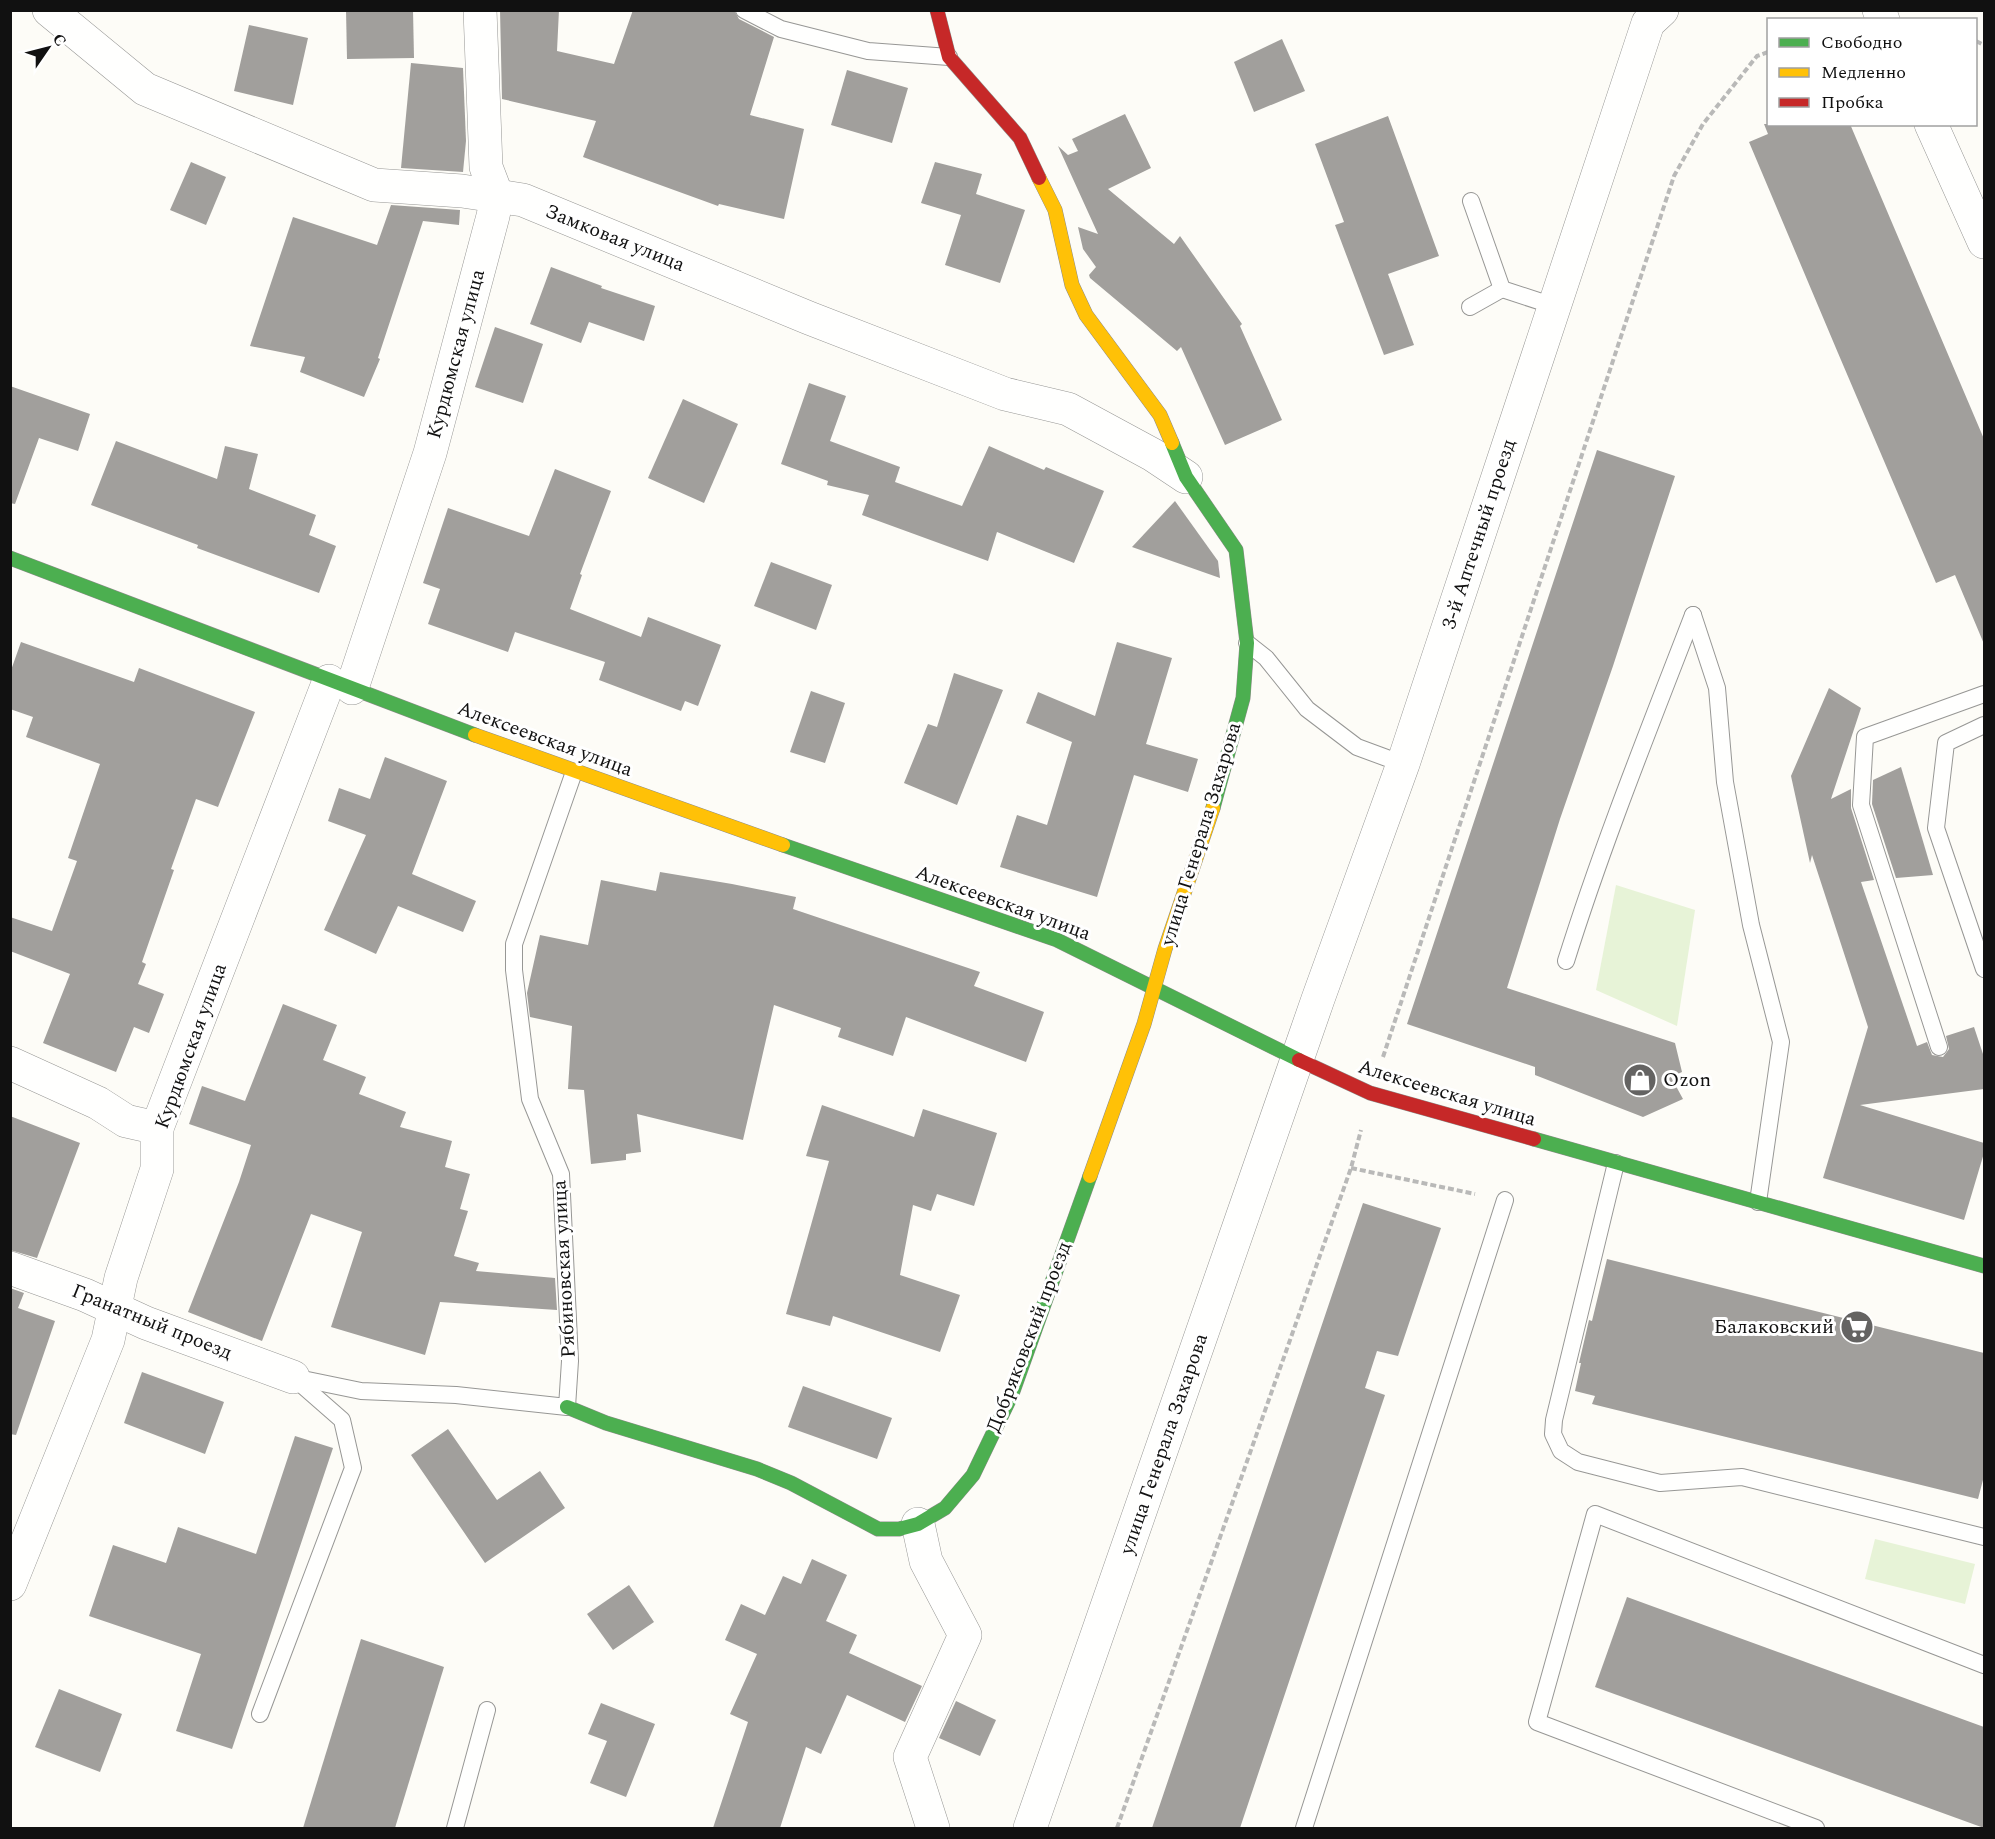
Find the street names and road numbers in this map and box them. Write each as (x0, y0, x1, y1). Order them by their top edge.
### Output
street label: Замковая улица (541, 196, 690, 280)
street label: Курдюмская улица (419, 266, 493, 442)
street label: 3-й Аптечный проезд (1434, 435, 1524, 633)
street label: Алексеевская улица (453, 693, 637, 785)
street label: улица Генерала Захарова (1152, 718, 1249, 951)
street label: Алексеевская улица (911, 857, 1095, 949)
street label: Курдюмская улица (147, 959, 235, 1133)
street label: Алексеевская улица (1354, 1052, 1540, 1134)
street label: Рябиновская улица (544, 1179, 584, 1359)
street label: Добряковский проезд (979, 1237, 1079, 1437)
street label: Гранатный проезд (67, 1276, 237, 1368)
street label: улица Генерала Захарова (1112, 1329, 1216, 1560)

